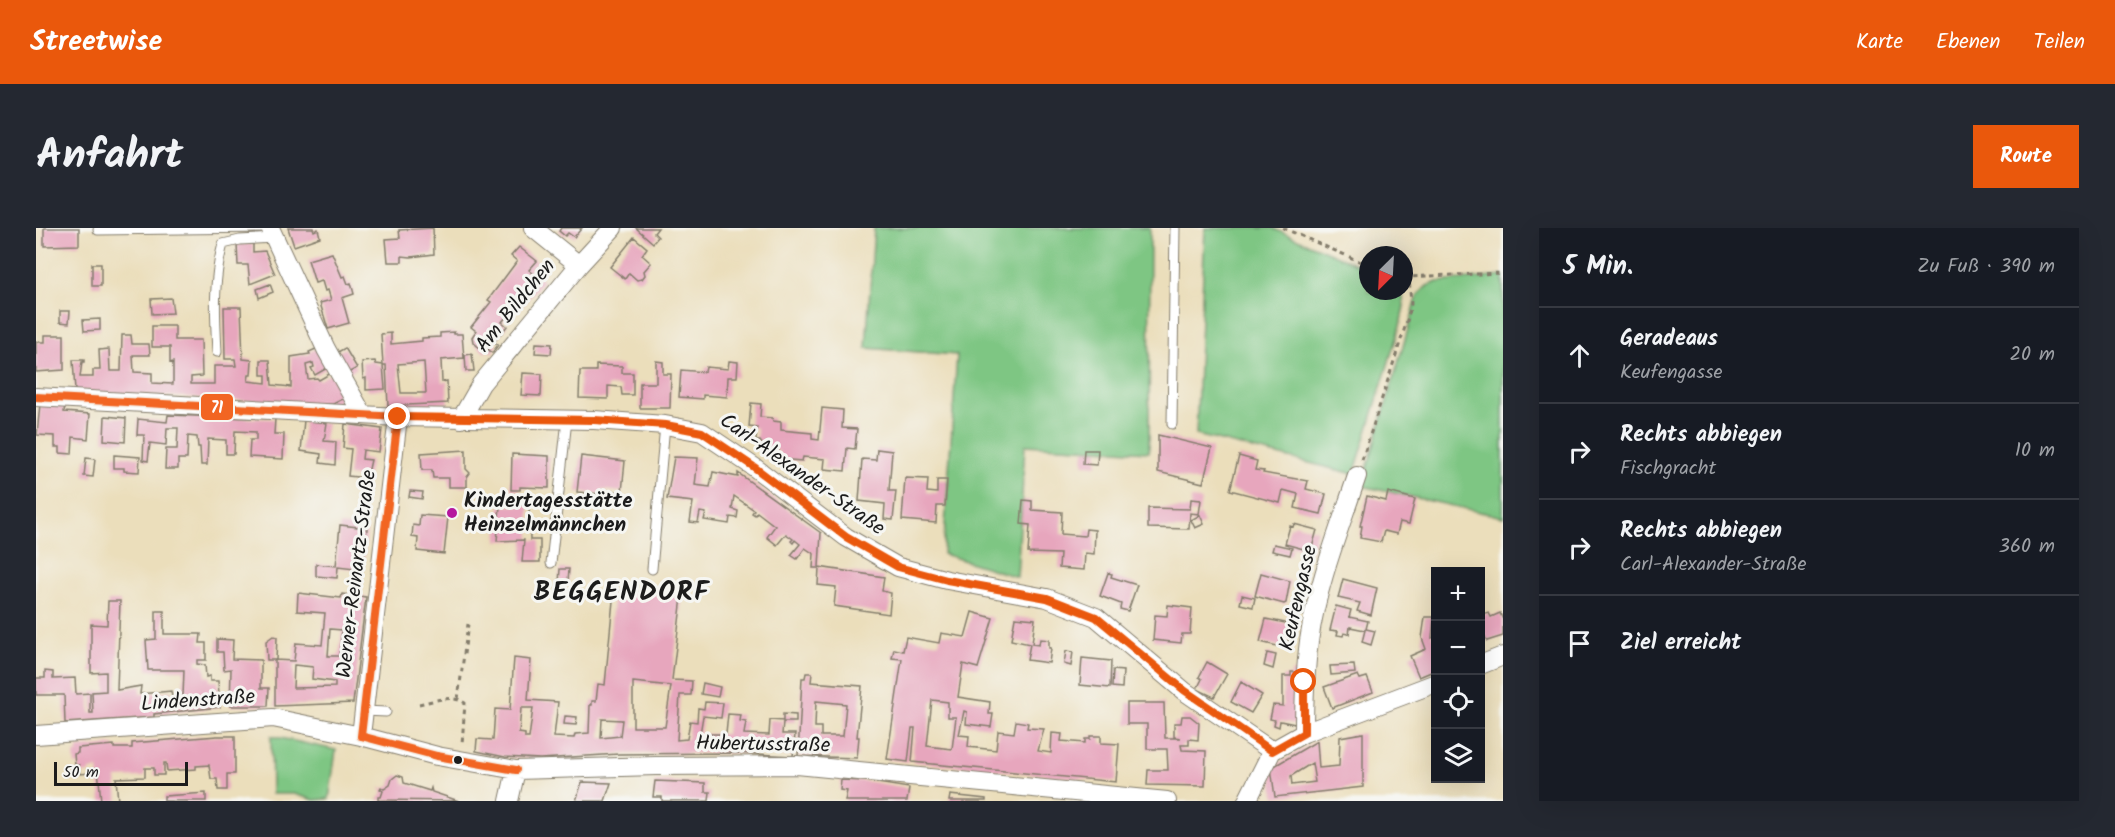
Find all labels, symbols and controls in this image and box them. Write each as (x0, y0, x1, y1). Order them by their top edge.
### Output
text: Streetwise (30, 20, 162, 65)
text: Karte (1856, 26, 1903, 59)
text: Ebenen (1936, 26, 2001, 59)
text: Teilen (2034, 26, 2085, 59)
text: Anfahrt (36, 123, 183, 190)
button: Route (1973, 125, 2079, 188)
north arrow (1359, 246, 1413, 300)
text: 5 Min. (1563, 246, 1633, 288)
text: Zu Fuß · 390 m (1917, 251, 2055, 283)
street label: Am Bildchen (468, 252, 564, 360)
text: Geradeaus (1620, 322, 1718, 357)
icon: ahead (1563, 339, 1596, 372)
text: 20 m (2009, 339, 2055, 371)
text: Keufengasse (1620, 357, 1723, 389)
line badge: 71 (200, 393, 234, 421)
text: 71 (211, 396, 223, 421)
route end (384, 403, 410, 429)
street label: Carl-Alexander-Straße (712, 405, 892, 545)
text: Rechts abbiegen (1620, 418, 1782, 453)
icon: right (1563, 435, 1596, 468)
text: 10 m (2015, 435, 2055, 467)
text: Fischgracht (1620, 453, 1716, 485)
street label: Werner-Reinartz-Straße (328, 467, 386, 680)
place label: Kindertagesstätte Heinzelmännchen (464, 485, 633, 542)
marker: Kindertagesstätte Heinzelmännchen (445, 506, 459, 520)
text: Rechts abbiegen (1620, 514, 1782, 549)
icon: right (1563, 531, 1596, 564)
text: 360 m (1999, 531, 2055, 563)
street label: Keufengasse (1271, 541, 1327, 654)
text: Carl-Alexander-Straße (1620, 549, 1807, 581)
map controls (1431, 567, 1485, 783)
button: + (1431, 567, 1485, 621)
district label: BEGGENDORF (534, 571, 710, 614)
button: − (1431, 621, 1485, 675)
text: Ziel erreicht (1620, 626, 1741, 661)
icon: arrive (1563, 627, 1596, 660)
route start (1290, 668, 1316, 694)
button: locate (1431, 675, 1485, 729)
street label: Lindenstraße (140, 681, 257, 721)
street label: Hubertusstraße (696, 727, 831, 763)
button: layers (1431, 729, 1485, 783)
unlabelled marker (452, 754, 464, 766)
scale bar (54, 759, 188, 786)
text: 50 m (63, 760, 99, 785)

